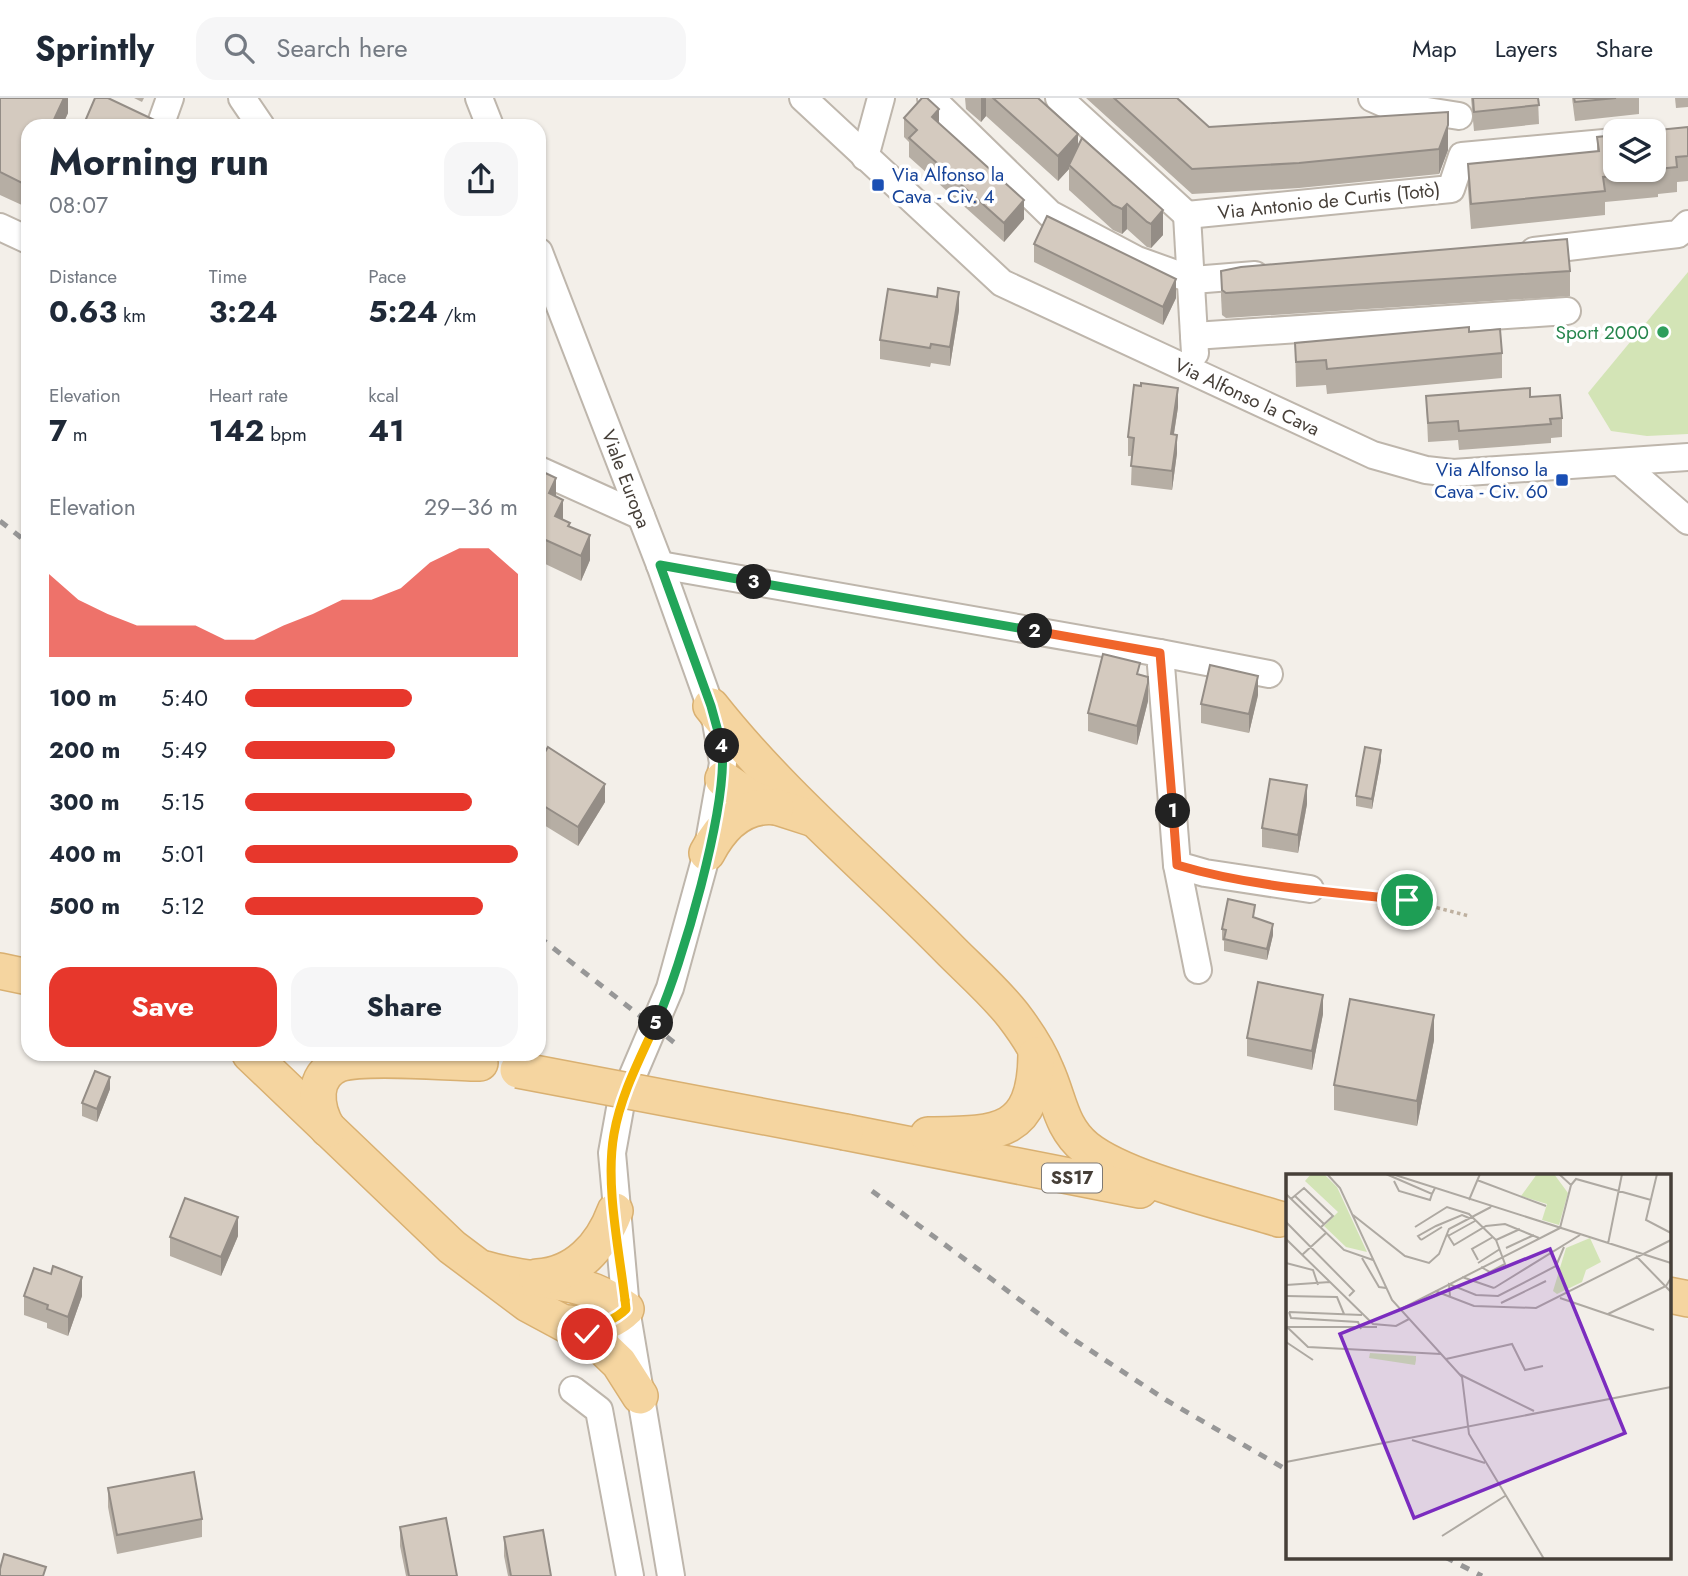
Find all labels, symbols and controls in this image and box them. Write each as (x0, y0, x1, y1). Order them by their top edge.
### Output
search box (196, 17, 686, 80)
text: Sprintly (35, 25, 154, 72)
icon: search (220, 29, 258, 67)
text: Search here (276, 29, 408, 67)
text: Map (1412, 31, 1457, 66)
text: Layers (1495, 31, 1557, 66)
text: Share (1595, 31, 1653, 66)
map controls (1603, 119, 1666, 182)
button: layers (1603, 119, 1666, 182)
text: Morning run (49, 134, 269, 189)
button: share (444, 142, 518, 216)
place label: Via Alfonso la Cava - Civ. 4 (892, 161, 1004, 210)
street label: Via Antonio de Curtis (Totò) (1216, 176, 1442, 226)
marker: Via Alfonso la Cava - Civ. 4 (870, 177, 886, 193)
text: 08:07 (49, 188, 108, 222)
text: Distance (49, 263, 117, 290)
text: Time (209, 263, 247, 290)
text: Pace (368, 263, 406, 290)
text: 0.63 (49, 290, 117, 333)
text: 3:24 (209, 290, 278, 333)
text: 5:24 (368, 290, 438, 333)
text: km (117, 302, 146, 329)
text: /km (438, 302, 477, 329)
place label: Sport 2000 (1556, 319, 1649, 346)
marker: Sport 2000 (1655, 324, 1671, 340)
street label: Via Alfonso la Cava (1170, 351, 1324, 443)
text: Elevation (49, 382, 121, 409)
text: Heart rate (209, 382, 288, 409)
text: kcal (368, 382, 399, 409)
text: 7 (49, 409, 67, 452)
text: 142 (209, 409, 265, 452)
text: 41 (368, 409, 405, 452)
text: m (67, 421, 88, 448)
text: bpm (265, 421, 307, 448)
street label: Viale Europa (595, 426, 657, 532)
place label: Via Alfonso la Cava - Civ. 60 (1434, 456, 1548, 505)
marker: Via Alfonso la Cava - Civ. 60 (1554, 472, 1570, 488)
text: Elevation (49, 490, 136, 524)
text: 29–36 m (424, 490, 518, 524)
pin: 3 (736, 564, 772, 600)
text: 3 (748, 568, 759, 595)
pin: 2 (1018, 614, 1052, 648)
text: 2 (1028, 617, 1041, 644)
text: 100 m (49, 681, 117, 715)
text: 5:40 (161, 681, 208, 715)
pin: 4 (704, 728, 740, 764)
text: 4 (715, 732, 728, 759)
text: 200 m (49, 733, 120, 767)
text: 5:49 (161, 733, 208, 767)
text: 300 m (49, 785, 120, 819)
text: 5:15 (161, 785, 204, 819)
pin: 1 (1156, 794, 1190, 828)
text: 1 (1168, 797, 1177, 824)
text: 400 m (49, 837, 121, 871)
text: 5:01 (161, 837, 205, 871)
pin (1377, 870, 1437, 930)
icon: arrive (1388, 881, 1426, 919)
text: 500 m (49, 889, 120, 923)
text: 5:12 (161, 889, 204, 923)
button: Save (49, 967, 277, 1047)
button: Share (291, 967, 518, 1047)
pin: 5 (638, 1006, 674, 1040)
text: 5 (649, 1009, 662, 1036)
road number: SS17 (1042, 1163, 1102, 1192)
inset map (1286, 1174, 1670, 1558)
pin (557, 1304, 617, 1364)
icon: check (568, 1315, 606, 1353)

